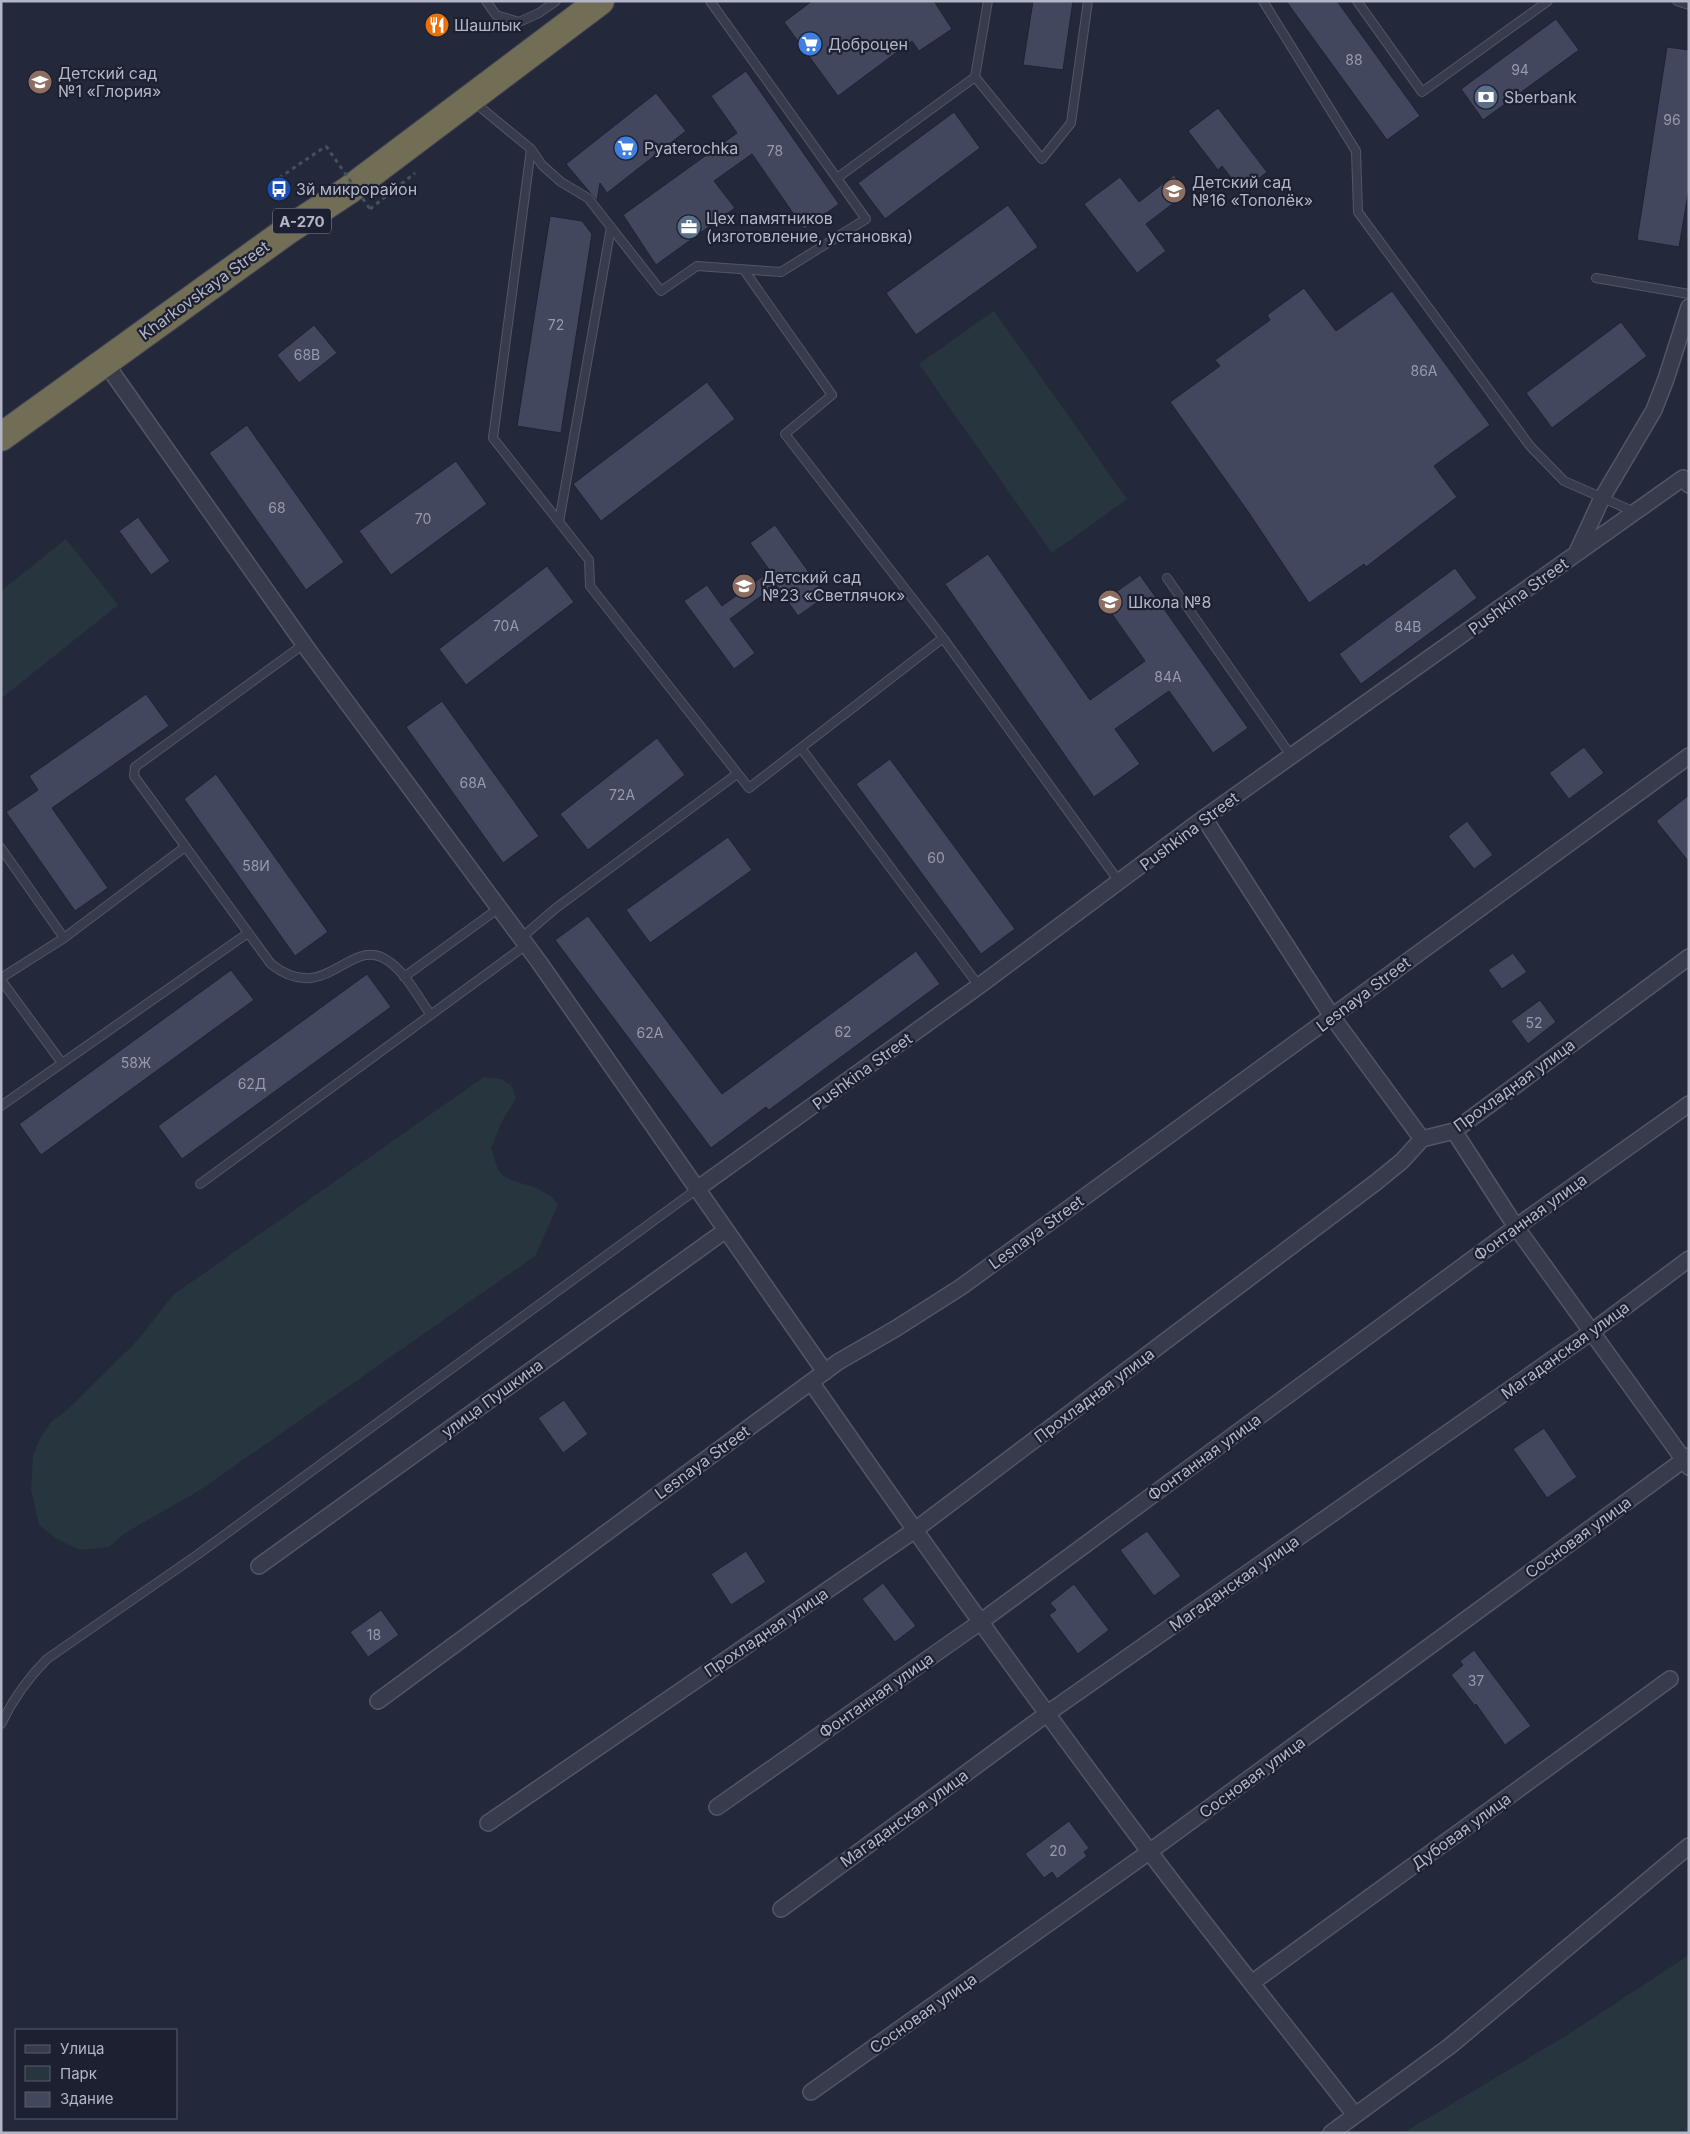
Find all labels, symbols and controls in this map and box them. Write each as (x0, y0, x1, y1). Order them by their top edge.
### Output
restaurant icon: Шашлык (424, 12, 450, 38)
place label: Шашлык (454, 15, 521, 35)
supermarket icon: Доброцен (797, 31, 823, 57)
place label: Доброцен (828, 34, 908, 54)
house number: 88 (1345, 51, 1363, 68)
house number: 94 (1511, 61, 1529, 78)
place label: Детский сад №1 «Глория» (58, 63, 161, 101)
school or university icon: Детский сад №1 «Глория» (27, 69, 53, 95)
bank icon: Sberbank (1473, 84, 1499, 110)
place label: Sberbank (1504, 87, 1577, 107)
house number: 96 (1663, 111, 1681, 128)
supermarket icon: Pyaterochka (613, 135, 639, 161)
place label: Pyaterochka (644, 138, 738, 158)
house number: 78 (767, 142, 783, 159)
place label: Детский сад №16 «Тополёк» (1192, 172, 1313, 210)
bus stop icon: 3й микрорайон (266, 176, 292, 202)
school or university icon: Детский сад №16 «Тополёк» (1161, 178, 1187, 204)
place label: 3й микрорайон (296, 179, 417, 199)
road number: А-270 (273, 208, 331, 234)
place label: Цех памятников (изготовление, установка) (706, 208, 913, 246)
office icon: Цех памятников (изготовление, установка) (676, 214, 702, 240)
street label: Kharkovskaya Street (135, 236, 273, 344)
house number: 72 (548, 316, 564, 333)
house number: 68В (294, 346, 320, 363)
house number: 86А (1410, 362, 1438, 379)
house number: 68 (268, 499, 286, 516)
house number: 70 (415, 510, 431, 527)
street label: Pushkina Street (1464, 553, 1572, 639)
place label: Детский сад №23 «Светлячок» (762, 567, 905, 605)
school or university icon: Детский сад №23 «Светлячок» (731, 573, 757, 599)
school or university icon: Школа №8 (1097, 589, 1123, 615)
place label: Школа №8 (1128, 592, 1211, 612)
house number: 70А (493, 617, 519, 634)
house number: 84В (1395, 618, 1421, 635)
house number: 84А (1154, 668, 1182, 685)
house number: 68А (459, 774, 487, 791)
house number: 72А (609, 786, 635, 803)
street label: Pushkina Street (1136, 787, 1242, 875)
house number: 60 (927, 849, 945, 866)
house number: 58И (242, 857, 270, 874)
street label: Lesnaya Street (1312, 952, 1414, 1036)
house number: 52 (1525, 1014, 1543, 1031)
house number: 62 (834, 1023, 852, 1040)
house number: 62А (637, 1024, 664, 1041)
street label: Pushkina Street (808, 1028, 916, 1114)
street label: Прохладная улица (1449, 1034, 1579, 1136)
house number: 58Ж (121, 1054, 152, 1071)
house number: 62Д (238, 1075, 266, 1092)
street label: Фонтанная улица (1469, 1169, 1591, 1265)
street label: Lesnaya Street (985, 1191, 1087, 1273)
street label: Магаданская улица (1497, 1297, 1633, 1403)
street label: Прохладная улица (1030, 1343, 1158, 1447)
street label: улица Пушкина (437, 1354, 547, 1442)
street label: Фонтанная улица (1143, 1409, 1265, 1505)
street label: Lesnaya Street (651, 1421, 753, 1503)
street label: Сосновая улица (1521, 1492, 1635, 1582)
street label: Магаданская улица (1165, 1531, 1303, 1635)
street label: Прохладная улица (700, 1583, 832, 1681)
house number: 18 (367, 1626, 381, 1643)
street label: Фонтанная улица (815, 1648, 937, 1742)
house number: 37 (1468, 1672, 1484, 1689)
street label: Сосновая улица (1195, 1732, 1309, 1822)
street label: Магаданская улица (836, 1765, 972, 1871)
street label: Дубовая улица (1407, 1788, 1515, 1874)
house number: 20 (1049, 1842, 1067, 1859)
street label: Сосновая улица (866, 1969, 980, 2057)
legend (15, 2029, 178, 2119)
text: Улица (60, 2039, 104, 2058)
text: Парк (60, 2064, 97, 2083)
text: Здание (60, 2089, 114, 2108)

